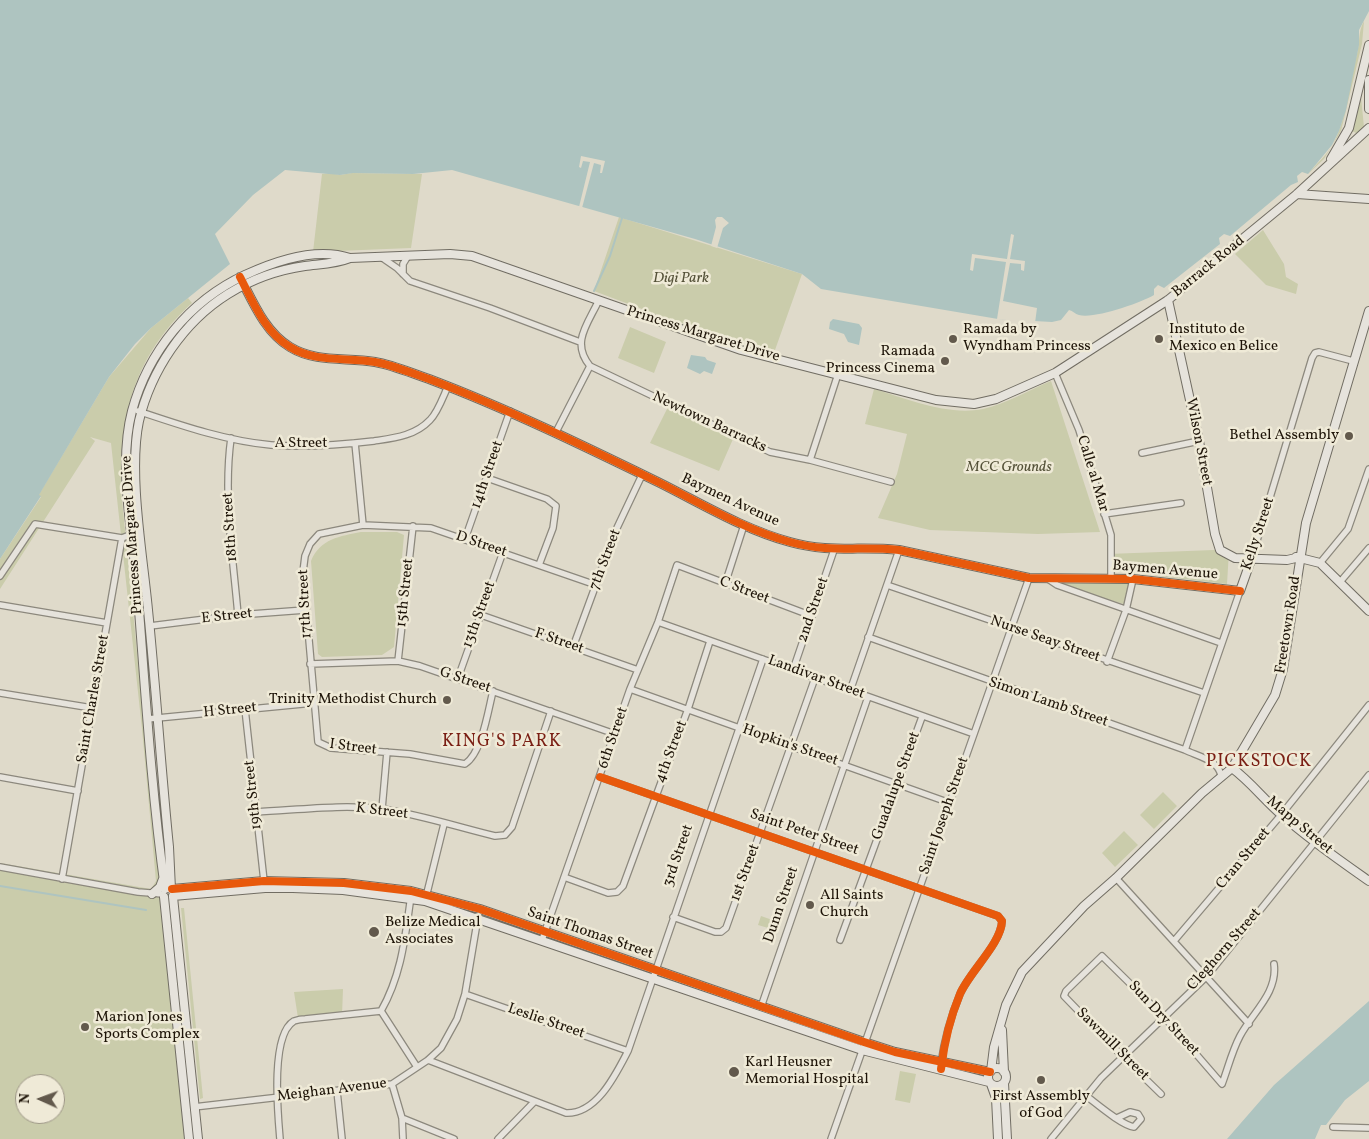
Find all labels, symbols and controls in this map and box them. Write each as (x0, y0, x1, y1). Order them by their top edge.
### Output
street label: Barrack Road (1169, 232, 1249, 302)
park label: Digi Park (653, 270, 709, 288)
street label: Princess Margaret Drive (624, 303, 782, 367)
place label: Ramada by Wyndham Princess (963, 321, 1091, 356)
place label: Instituto de Mexico en Belice (1169, 321, 1278, 356)
marker: Ramada by Wyndham Princess (947, 333, 959, 345)
marker: Instituto de Mexico en Belice (1153, 333, 1165, 345)
place label: Ramada Princess Cinema (826, 343, 935, 378)
marker: Ramada Princess Cinema (939, 355, 951, 367)
street label: Newtown Barracks (649, 389, 769, 457)
street label: Wilson Street (1181, 396, 1215, 488)
place label: Bethel Assembly (1229, 427, 1339, 445)
marker: Bethel Assembly (1343, 430, 1355, 442)
street label: Calle al Mar (1072, 434, 1112, 514)
street label: A Street (275, 435, 327, 453)
street label: 14th Street (468, 438, 508, 512)
street label: Princess Margaret Drive (118, 455, 148, 615)
park label: MCC Grounds (966, 459, 1052, 477)
street label: Baymen Avenue (678, 470, 782, 532)
street label: 18th Street (220, 491, 242, 563)
street label: Kelly Street (1239, 495, 1279, 573)
street label: 7th Street (586, 527, 626, 593)
street label: D Street (453, 528, 509, 562)
street label: 15th Street (393, 557, 419, 629)
street label: Baymen Avenue (1111, 557, 1219, 585)
street label: 17th Street (295, 569, 317, 639)
street label: C Street (716, 573, 772, 609)
street label: 2nd Street (794, 575, 834, 645)
street label: Freetown Road (1272, 575, 1306, 675)
street label: 13th Street (460, 579, 500, 651)
street label: E Street (201, 605, 253, 629)
street label: Nurse Seay Street (988, 613, 1102, 667)
street label: F Street (532, 625, 586, 659)
street label: Saint Charles Street (74, 633, 114, 765)
street label: Landivar Street (765, 652, 867, 704)
street label: G Street (437, 664, 493, 698)
street label: Simon Lamb Street (986, 674, 1110, 732)
place label: Trinity Methodist Church (269, 691, 437, 709)
marker: Trinity Methodist Church (441, 694, 453, 706)
street label: H Street (202, 699, 258, 723)
street label: 6th Street (595, 705, 633, 771)
street label: 4th Street (652, 718, 692, 786)
street label: Hopkin's Street (740, 721, 840, 771)
street label: Guadalupe Street (869, 729, 925, 843)
district label: KING'S PARK (441, 732, 563, 754)
street label: I Street (328, 736, 378, 760)
district label: PICKSTOCK (1205, 752, 1313, 774)
street label: Saint Joseph Street (916, 755, 974, 877)
street label: 19th Street (241, 759, 267, 831)
street label: Mapp Street (1262, 793, 1336, 859)
street label: K Street (355, 800, 409, 824)
street label: Saint Peter Street (747, 806, 861, 860)
street label: 3rd Street (660, 822, 698, 890)
street label: Cran Street (1213, 825, 1275, 893)
street label: 1st Street (727, 842, 765, 904)
street label: Dunn Street (761, 864, 803, 946)
place label: All Saints Church (820, 887, 883, 922)
marker: All Saints Church (804, 899, 816, 911)
street label: Saint Thomas Street (524, 904, 656, 964)
street label: Cleghorn Street (1184, 905, 1266, 995)
place label: Belize Medical Associates (385, 914, 480, 949)
marker: Belize Medical Associates (367, 925, 381, 939)
street label: Sun Dry Street (1124, 978, 1202, 1060)
street label: Leslie Street (505, 1000, 587, 1044)
street label: Sawmill Street (1072, 1005, 1152, 1085)
place label: Marion Jones Sports Complex (95, 1009, 200, 1044)
marker: Marion Jones Sports Complex (79, 1021, 91, 1033)
place label: Karl Heusner Memorial Hospital (745, 1054, 869, 1089)
marker: Karl Heusner Memorial Hospital (727, 1065, 741, 1079)
north arrow (15, 1074, 65, 1124)
marker: First Assembly of God (1035, 1074, 1047, 1086)
street label: Meighan Avenue (276, 1075, 388, 1107)
place label: First Assembly of God (992, 1088, 1090, 1123)
text: N (16, 1093, 35, 1104)

